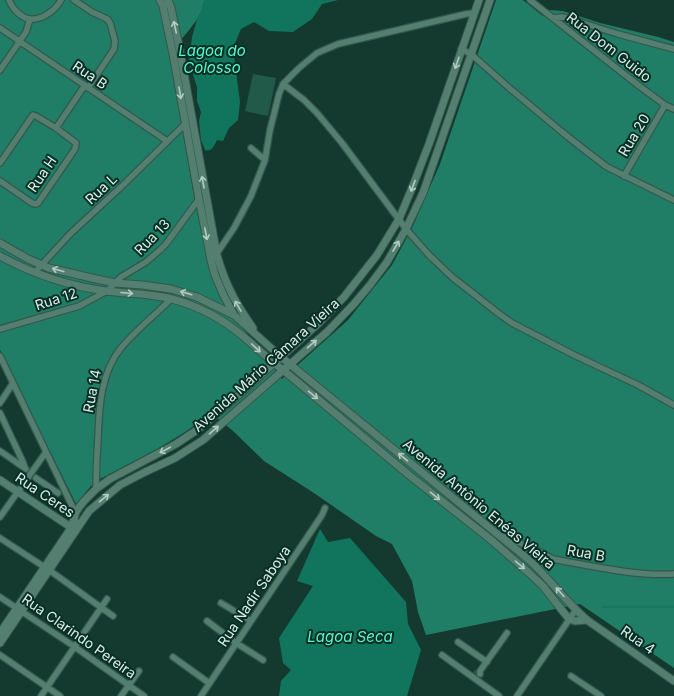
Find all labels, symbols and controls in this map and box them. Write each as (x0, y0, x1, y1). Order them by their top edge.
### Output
street label: Rua Dom Guido (564, 8, 655, 85)
one-way arrow (170, 20, 178, 33)
water label: Lagoa do Colosso (178, 41, 246, 77)
street label: Rua B (70, 57, 111, 92)
one-way arrow (452, 57, 460, 69)
one-way arrow (176, 86, 184, 99)
street label: Rua 20 (614, 110, 653, 159)
street label: Rua H (23, 153, 60, 195)
street label: Rua L (81, 170, 120, 207)
one-way arrow (199, 176, 207, 189)
one-way arrow (409, 179, 417, 191)
street label: Rua 13 (130, 215, 173, 258)
one-way arrow (202, 228, 210, 241)
one-way arrow (393, 240, 401, 252)
one-way arrow (52, 266, 65, 273)
street label: Rua 12 (33, 284, 79, 313)
one-way arrow (120, 289, 133, 296)
one-way arrow (179, 289, 192, 296)
street label: Avenida Mário Câmara Vieira (189, 294, 342, 435)
one-way arrow (234, 300, 242, 312)
one-way arrow (307, 340, 318, 349)
one-way arrow (251, 343, 261, 353)
street label: Rua 14 (79, 368, 104, 414)
one-way arrow (307, 391, 318, 400)
one-way arrow (209, 425, 220, 434)
street label: Avenida Antônio Enéas Vieira (400, 435, 559, 572)
one-way arrow (159, 446, 171, 454)
one-way arrow (398, 452, 409, 461)
street label: Rua Ceres (12, 469, 78, 521)
one-way arrow (429, 491, 440, 500)
one-way arrow (99, 494, 110, 502)
street label: Rua B (566, 541, 606, 564)
street label: Rua Nadir Saboya (214, 542, 294, 649)
one-way arrow (514, 560, 525, 569)
one-way arrow (555, 587, 564, 598)
street label: Rua Clarindo Pereira (19, 590, 140, 681)
street label: Rua 4 (618, 622, 659, 657)
water label: Lagoa Seca (307, 627, 393, 646)

